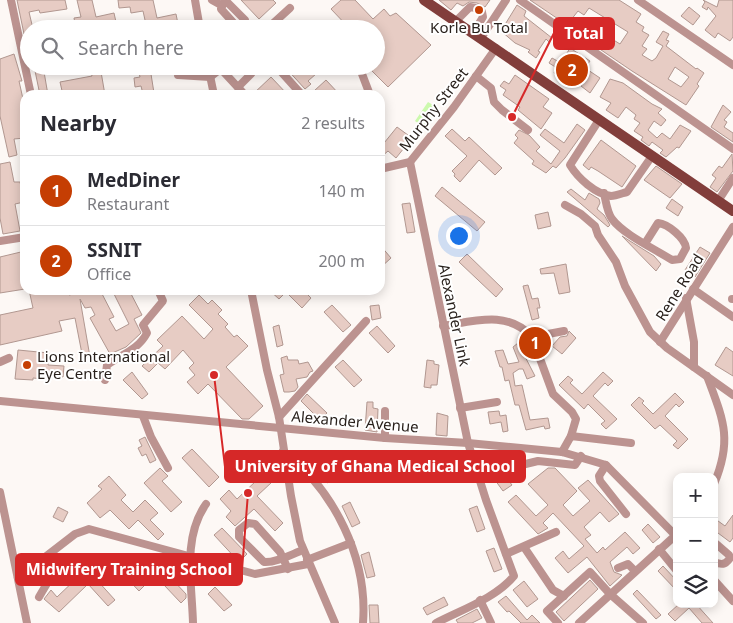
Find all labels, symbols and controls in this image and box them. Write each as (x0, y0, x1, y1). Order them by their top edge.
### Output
marker: Korle Bu Total (473, 4, 485, 16)
place label: Korle Bu Total (430, 17, 528, 37)
callout: Total (554, 18, 614, 49)
search box (20, 20, 385, 75)
text: Total (564, 22, 604, 44)
icon: search (38, 34, 66, 62)
text: Search here (78, 35, 184, 61)
pin: 2 (556, 51, 588, 89)
street label: Murphy Street (394, 63, 472, 155)
text: Nearby (40, 109, 116, 137)
text: 2 results (301, 112, 365, 134)
text: MedDiner (87, 167, 180, 193)
text: 1 (51, 180, 61, 202)
text: 140 m (318, 180, 365, 202)
text: Restaurant (87, 193, 169, 215)
your location (446, 223, 472, 249)
text: SSNIT (87, 237, 142, 263)
text: 2 (51, 250, 61, 272)
text: 200 m (318, 250, 365, 272)
street label: Rene Road (651, 250, 707, 324)
street label: Alexander Link (434, 262, 476, 368)
text: Office (87, 263, 131, 285)
pin: 1 (519, 324, 551, 362)
place label: Lions International Eye Centre (37, 346, 170, 383)
marker: Lions International Eye Centre (21, 359, 33, 371)
street label: Alexander Avenue (291, 405, 419, 437)
callout: University of Ghana Medical School (225, 451, 525, 482)
text: University of Ghana Medical School (235, 455, 515, 477)
map controls (673, 473, 718, 608)
button: + (673, 473, 718, 518)
button: − (673, 518, 718, 563)
callout: Midwifery Training School (16, 554, 242, 585)
text: Midwifery Training School (26, 558, 232, 580)
button: layers (673, 563, 718, 608)

